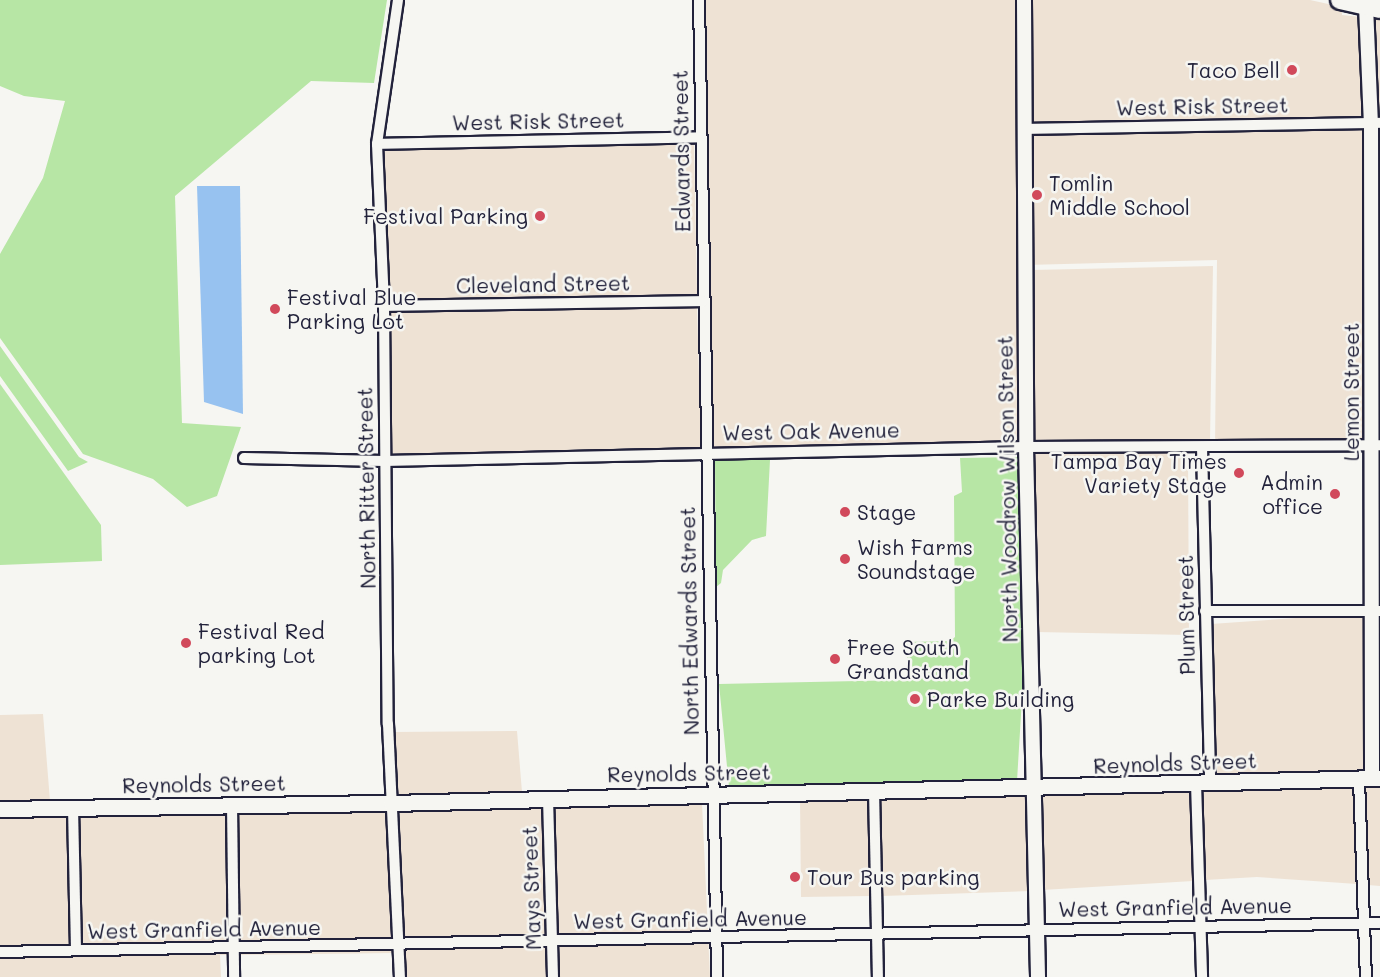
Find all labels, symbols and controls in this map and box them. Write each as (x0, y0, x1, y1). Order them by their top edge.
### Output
place label: Taco Bell (1187, 57, 1280, 83)
marker: Taco Bell (1285, 63, 1299, 77)
street label: Edwards Street (667, 70, 695, 232)
street label: West Risk Street (1116, 92, 1288, 120)
street label: West Risk Street (452, 107, 624, 135)
place label: Tomlin Middle School (1049, 170, 1190, 220)
marker: Tomlin Middle School (1030, 188, 1044, 202)
place label: Festival Parking (363, 203, 528, 229)
marker: Festival Parking (533, 209, 547, 223)
street label: Cleveland Street (456, 270, 630, 298)
place label: Festival Blue Parking Lot (287, 284, 417, 334)
marker: Festival Blue Parking Lot (268, 302, 282, 316)
street label: Lemon Street (1338, 323, 1364, 461)
street label: North Woodrow Wilson Street (992, 335, 1022, 643)
street label: North Ritter Street (352, 387, 380, 589)
street label: West Oak Avenue (722, 417, 900, 445)
place label: Tampa Bay Times Variety Stage (1051, 448, 1227, 498)
marker: Tampa Bay Times Variety Stage (1232, 466, 1246, 480)
place label: Admin office (1260, 469, 1323, 519)
marker: Admin office (1328, 487, 1342, 501)
place label: Stage (857, 499, 916, 525)
marker: Stage (838, 505, 852, 519)
street label: North Edwards Street (674, 506, 704, 736)
place label: Wish Farms Soundstage (857, 534, 975, 584)
marker: Wish Farms Soundstage (838, 552, 852, 566)
street label: Plum Street (1172, 555, 1200, 675)
place label: Festival Red parking Lot (198, 618, 325, 668)
place label: Free South Grandstand (847, 634, 969, 684)
marker: Festival Red parking Lot (179, 636, 193, 650)
marker: Free South Grandstand (828, 652, 842, 666)
place label: Parke Building (927, 686, 1074, 712)
marker: Parke Building (908, 692, 922, 706)
street label: Reynolds Street (1093, 748, 1257, 778)
street label: Reynolds Street (607, 759, 771, 787)
street label: Reynolds Street (122, 770, 286, 798)
street label: Mays Street (516, 825, 546, 951)
place label: Tour Bus parking (807, 864, 979, 890)
marker: Tour Bus parking (788, 870, 802, 884)
street label: West Granfield Avenue (1058, 892, 1292, 922)
street label: West Granfield Avenue (573, 904, 807, 934)
street label: West Granfield Avenue (87, 914, 321, 944)

